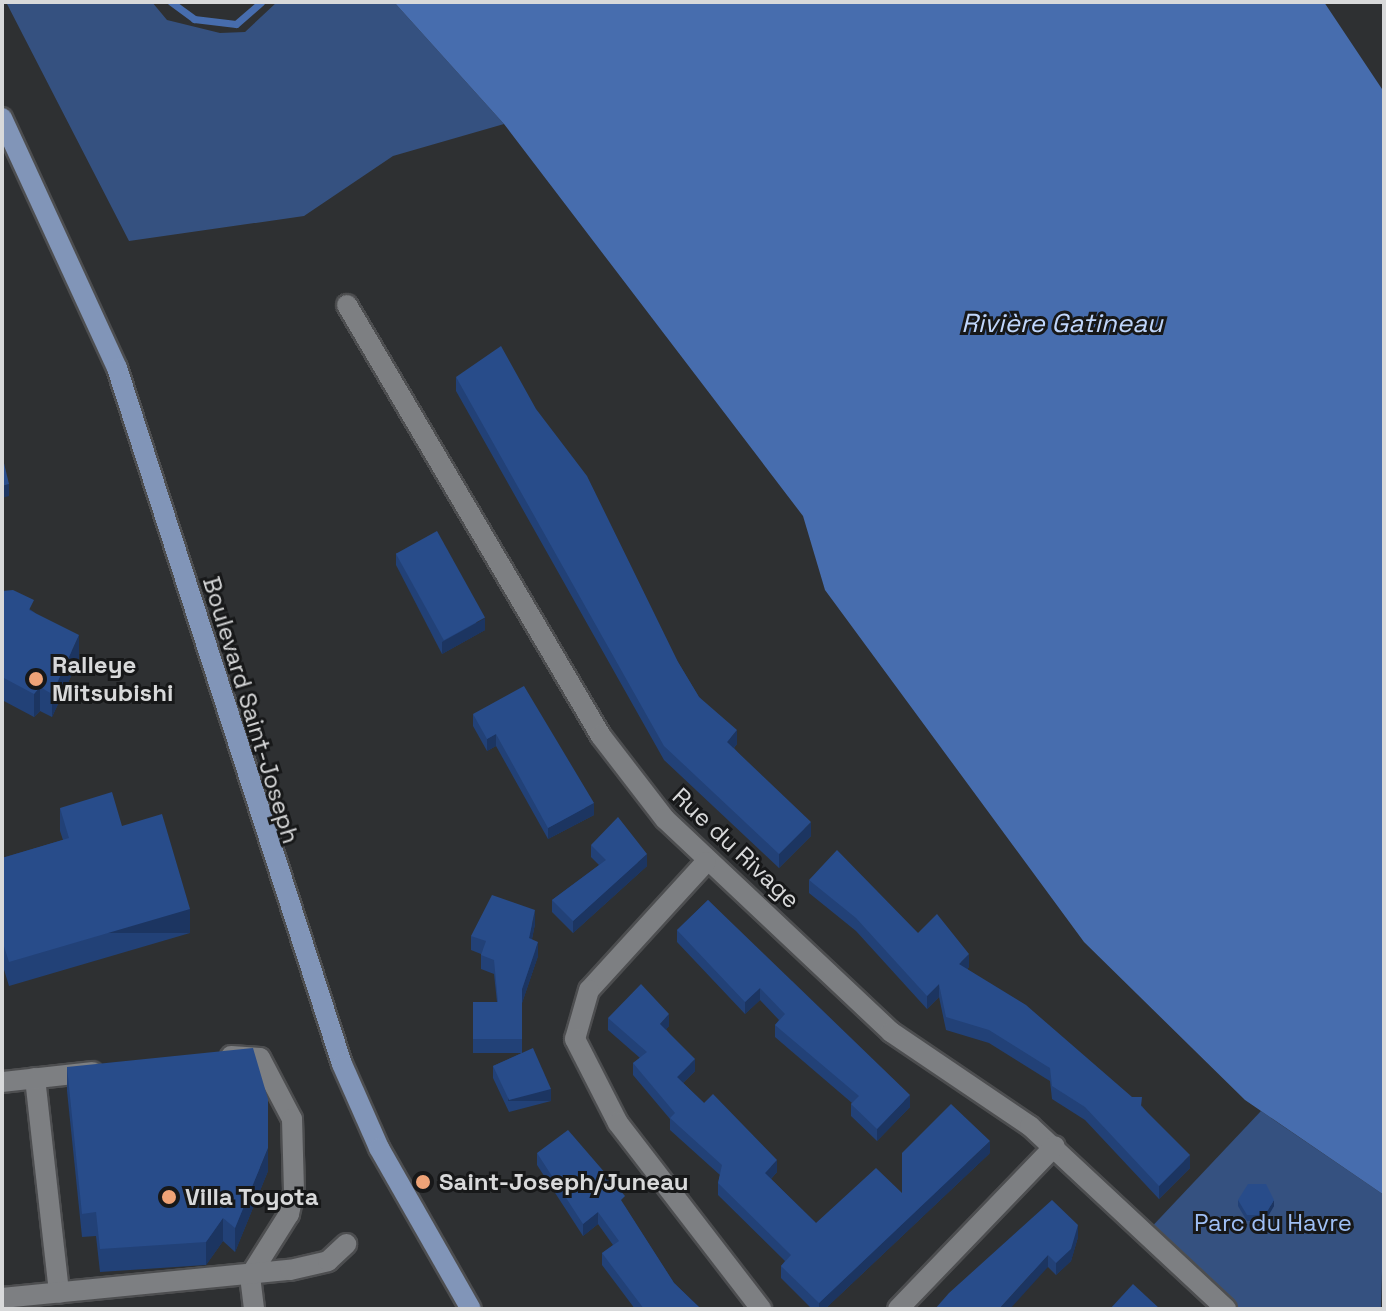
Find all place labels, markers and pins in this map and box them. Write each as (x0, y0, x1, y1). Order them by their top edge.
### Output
place label: Ralleye Mitsubishi (52, 651, 173, 707)
marker: Ralleye Mitsubishi (27, 670, 45, 688)
place label: Saint-Joseph/Juneau (439, 1168, 688, 1196)
marker: Saint-Joseph/Juneau (414, 1173, 432, 1191)
place label: Villa Toyota (185, 1183, 319, 1211)
marker: Villa Toyota (160, 1188, 178, 1206)

